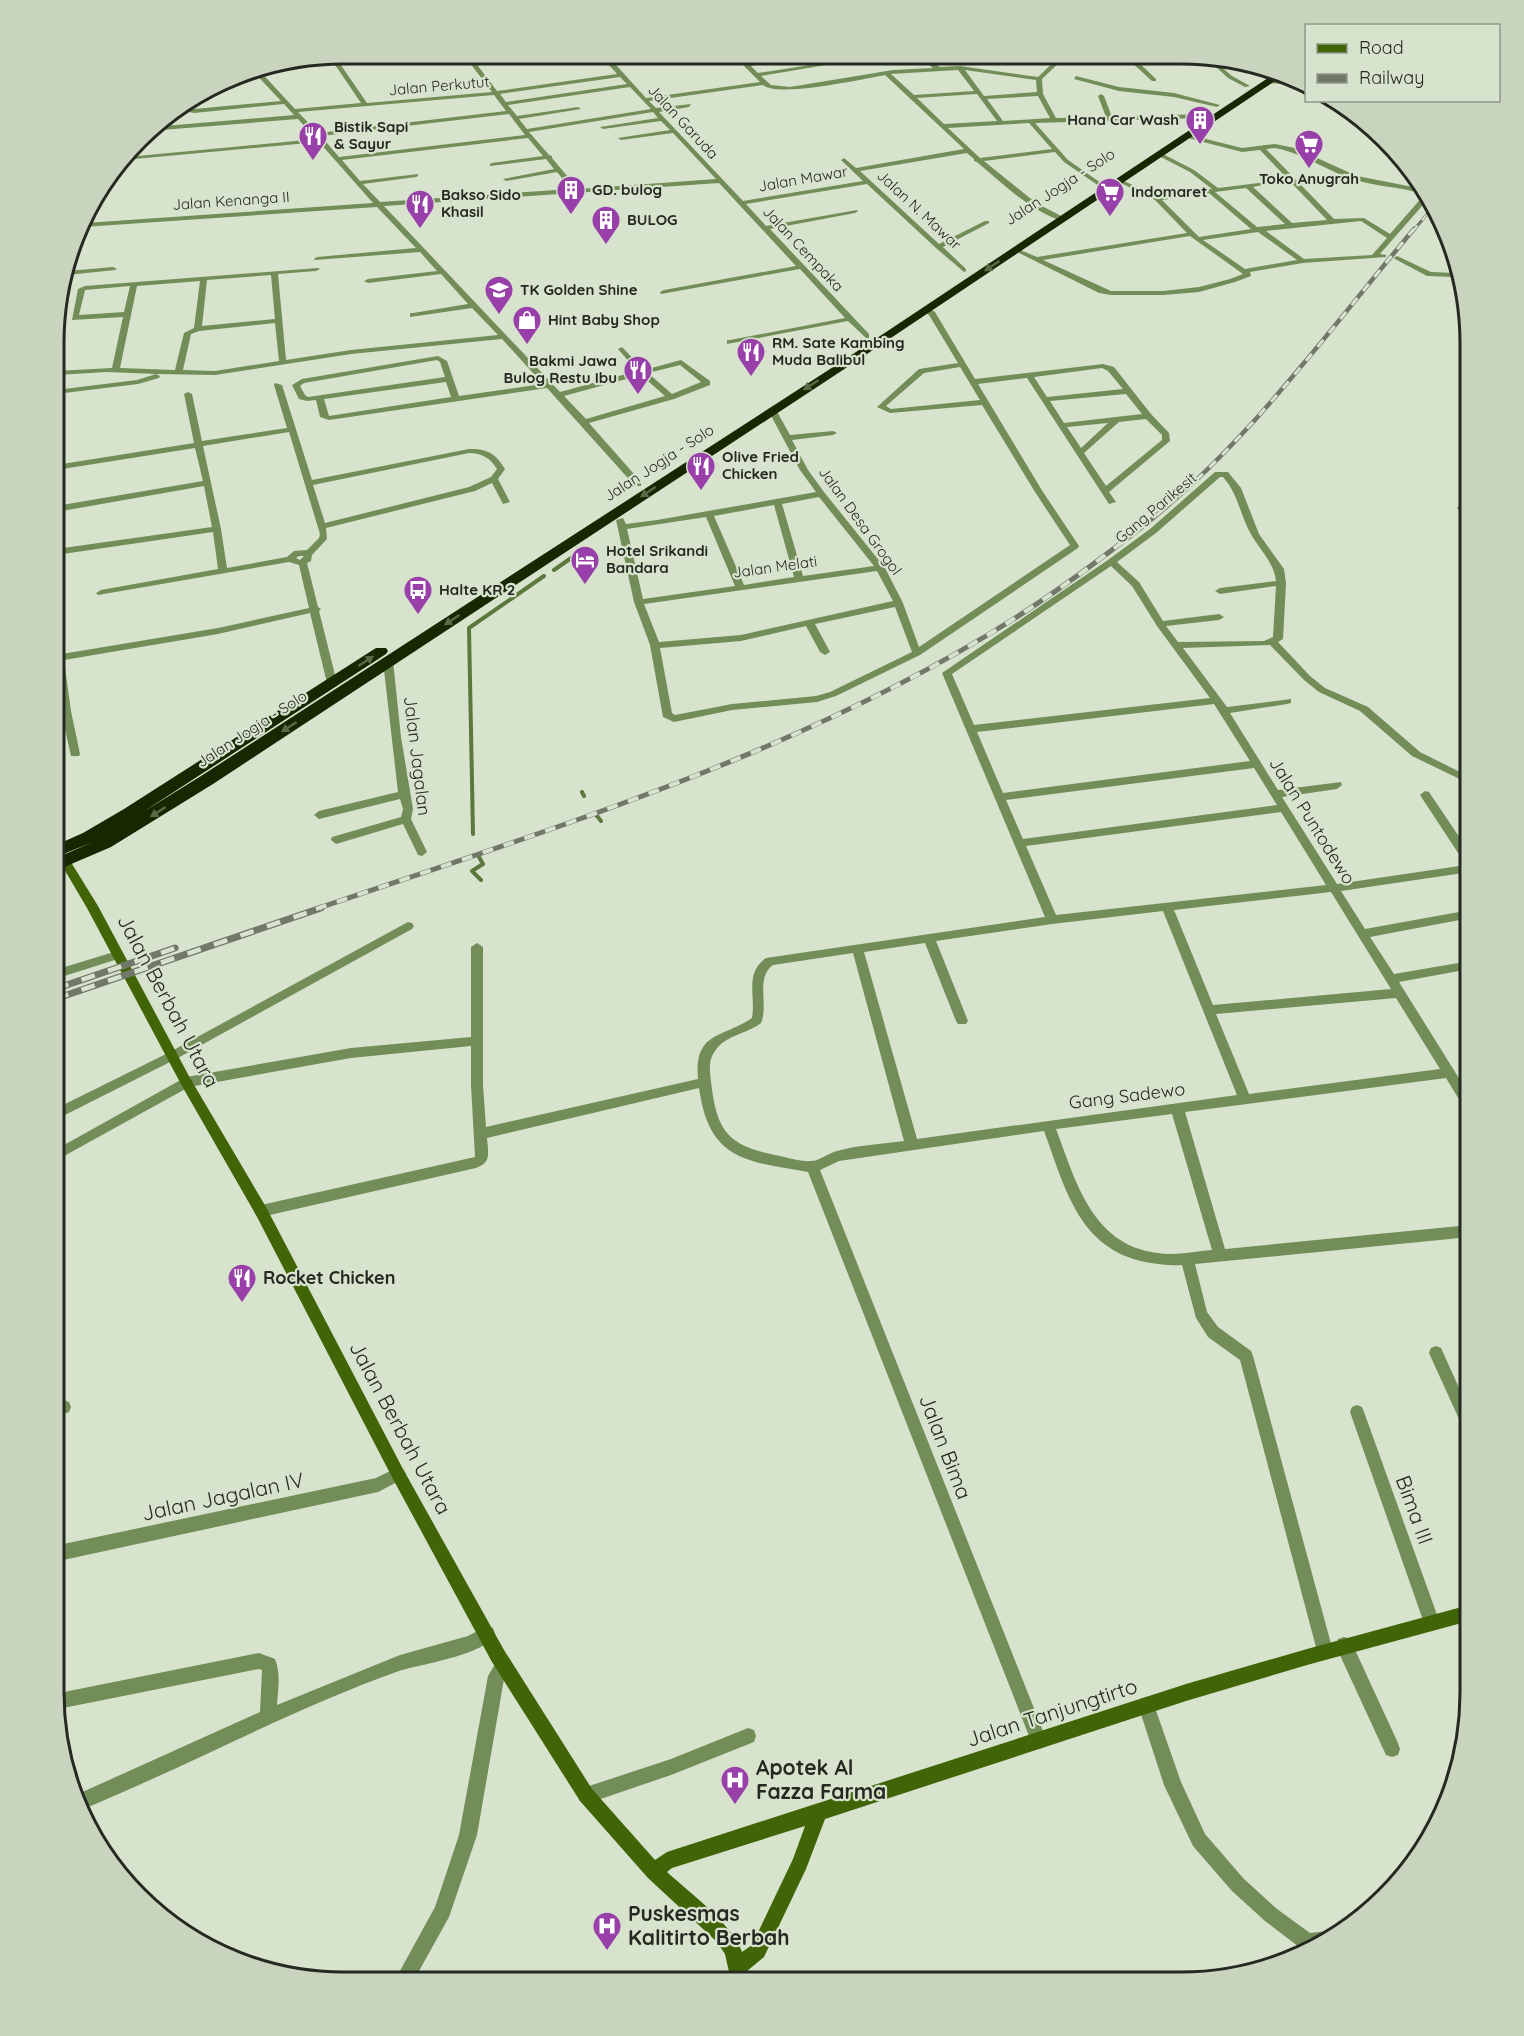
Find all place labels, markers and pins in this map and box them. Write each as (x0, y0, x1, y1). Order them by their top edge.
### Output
building icon: Hana Car Wash (1184, 104, 1216, 146)
place label: Hana Car Wash (1067, 110, 1179, 129)
place label: Bistik Sapi & Sayur (334, 117, 408, 153)
restaurant icon: Bistik Sapi & Sayur (297, 120, 329, 162)
supermarket icon: Toko Anugrah (1293, 128, 1325, 170)
place label: Toko Anugrah (1259, 169, 1359, 188)
building icon: GD. bulog (555, 174, 587, 216)
supermarket icon: Indomaret (1094, 176, 1126, 218)
place label: GD. bulog (592, 180, 662, 199)
place label: Indomaret (1131, 182, 1207, 201)
place label: Bakso Sido Khasil (441, 185, 521, 221)
restaurant icon: Bakso Sido Khasil (404, 188, 436, 230)
building icon: BULOG (590, 204, 622, 246)
place label: BULOG (627, 210, 678, 229)
school or university icon: TK Golden Shine (483, 274, 515, 316)
place label: TK Golden Shine (520, 280, 638, 299)
shop icon: Hint Baby Shop (511, 304, 543, 346)
place label: Hint Baby Shop (548, 310, 660, 329)
place label: RM. Sate Kambing Muda Balibul (772, 333, 905, 369)
restaurant icon: RM. Sate Kambing Muda Balibul (735, 336, 767, 378)
place label: Bakmi Jawa Bulog Restu Ibu (504, 351, 617, 387)
restaurant icon: Bakmi Jawa Bulog Restu Ibu (622, 354, 654, 396)
place label: Olive Fried Chicken (722, 447, 799, 483)
restaurant icon: Olive Fried Chicken (685, 450, 717, 492)
place label: Hotel Srikandi Bandara (606, 541, 708, 577)
hotel icon: Hotel Srikandi Bandara (569, 544, 601, 586)
bus stop icon: Halte KR 2 (402, 574, 434, 616)
place label: Halte KR 2 (439, 580, 515, 599)
restaurant icon: Rocket Chicken (226, 1262, 258, 1304)
place label: Rocket Chicken (263, 1266, 395, 1289)
place label: Apotek Al Fazza Farma (756, 1754, 886, 1804)
hospital icon: Apotek Al Fazza Farma (719, 1764, 751, 1806)
place label: Puskesmas Kalitirto Berbah (628, 1900, 790, 1950)
hospital icon: Puskesmas Kalitirto Berbah (591, 1910, 623, 1952)

